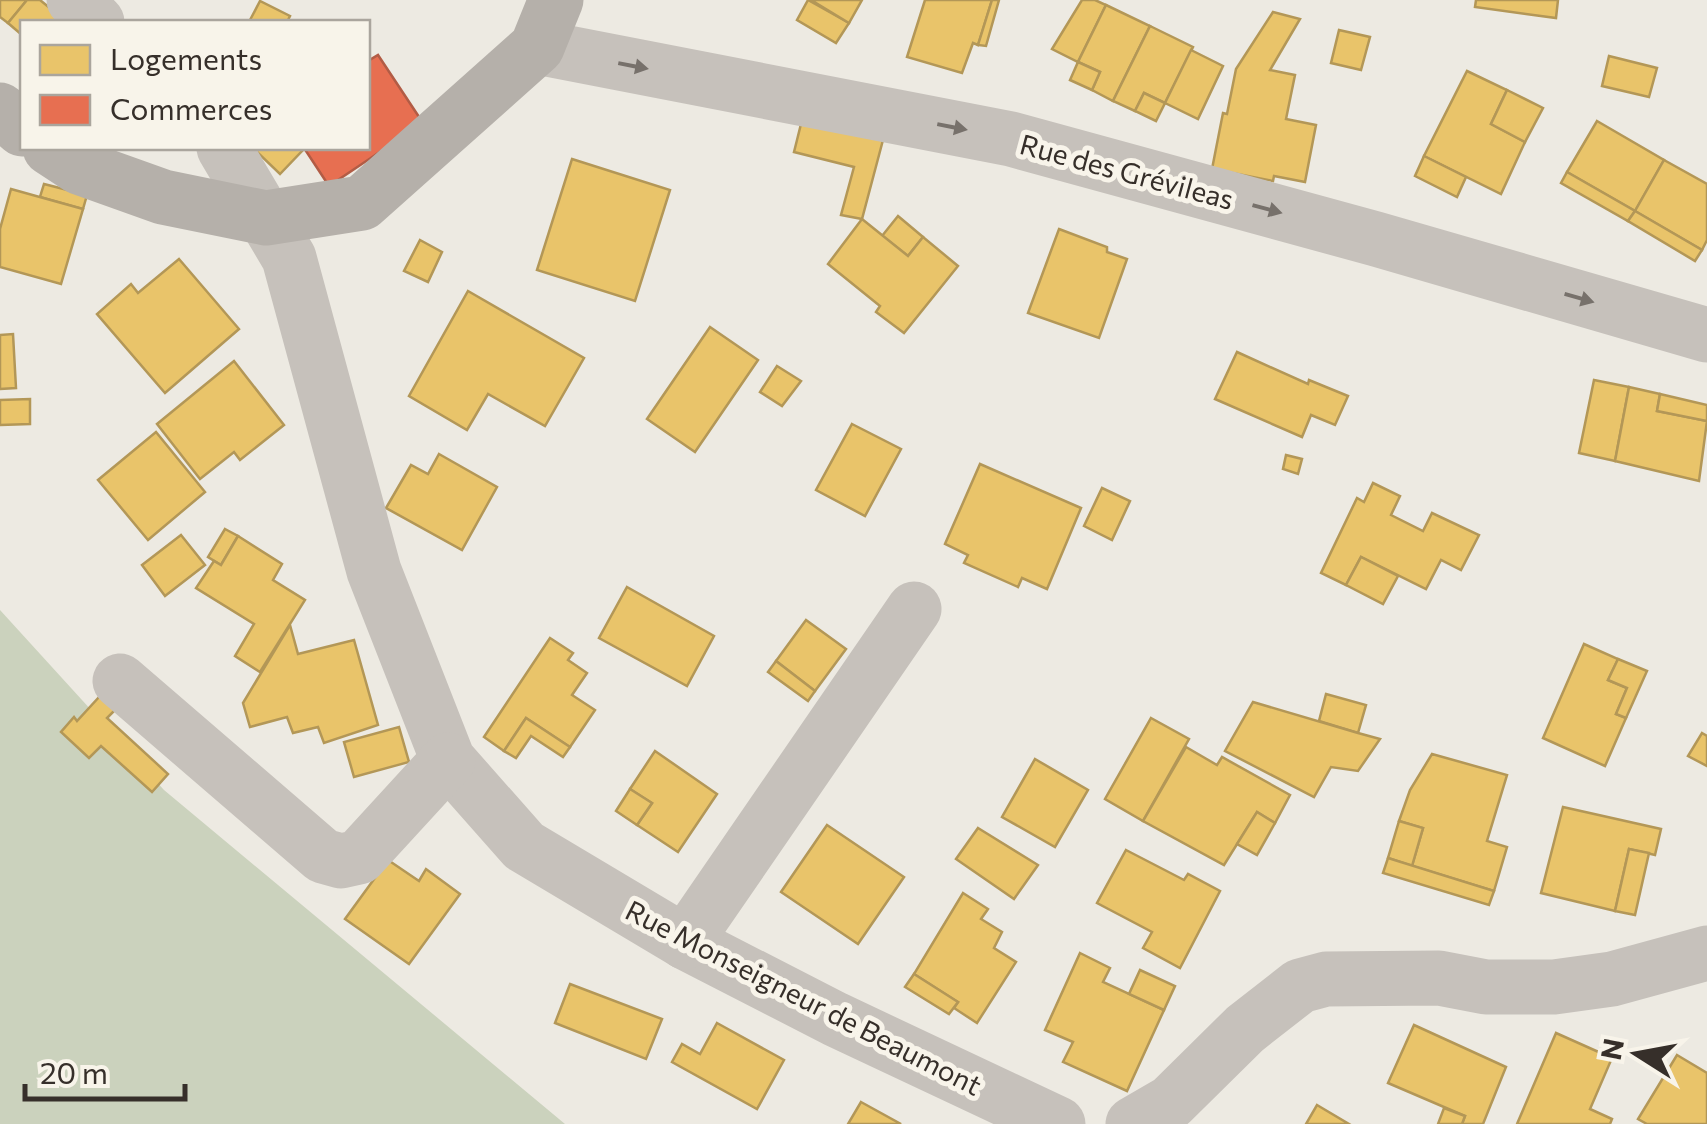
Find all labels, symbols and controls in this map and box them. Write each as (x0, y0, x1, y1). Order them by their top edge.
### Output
legend (20, 20, 370, 150)
text: Logements (110, 39, 262, 76)
one-way arrow (618, 59, 649, 74)
text: Commerces (110, 89, 272, 126)
one-way arrow (937, 120, 968, 136)
street label: Rue des Grévileas (1016, 126, 1238, 216)
one-way arrow (1252, 202, 1282, 217)
one-way arrow (1564, 291, 1595, 306)
street label: Rue Monseigneur de Beaumont (620, 892, 988, 1102)
north arrow (1587, 1004, 1687, 1104)
text: N (1593, 1035, 1630, 1063)
scale bar (25, 1039, 185, 1101)
text: 20 m (40, 1053, 108, 1090)

